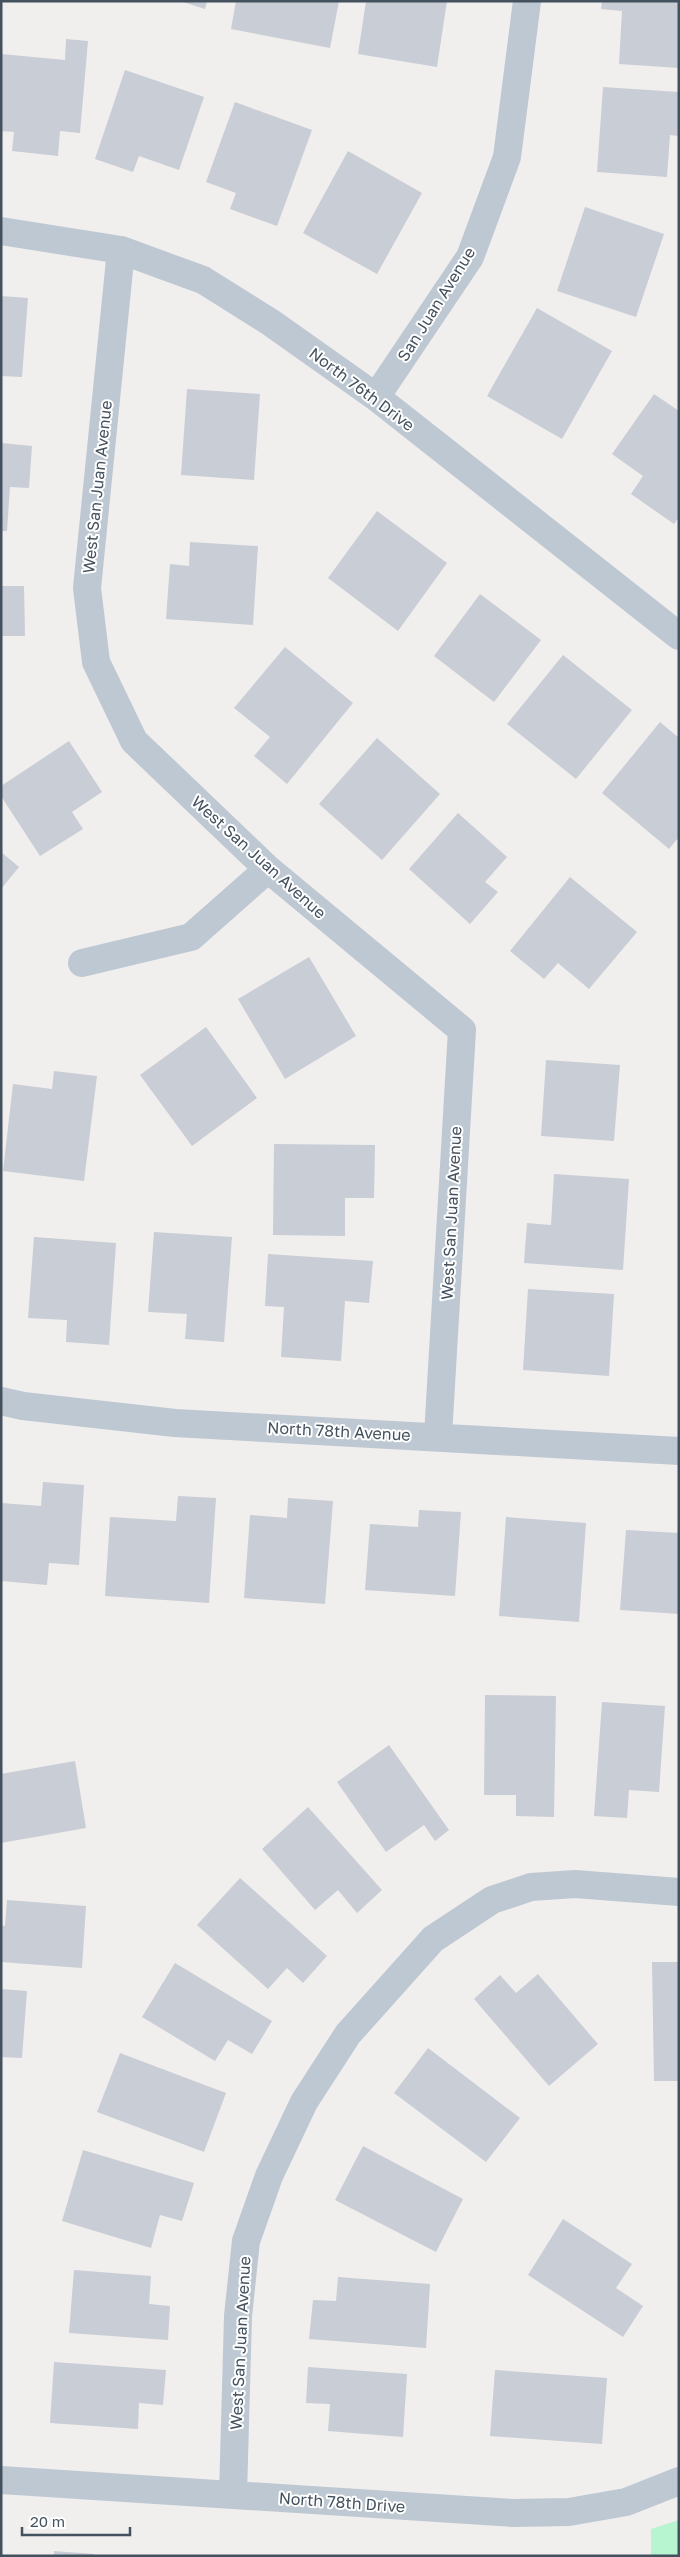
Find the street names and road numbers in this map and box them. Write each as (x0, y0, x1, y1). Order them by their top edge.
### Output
street label: San Juan Avenue (393, 243, 479, 365)
street label: North 76th Drive (305, 343, 419, 435)
street label: West San Juan Avenue (78, 399, 116, 575)
street label: West San Juan Avenue (188, 791, 330, 923)
street label: West San Juan Avenue (436, 1126, 466, 1300)
street label: North 78th Avenue (267, 1417, 411, 1445)
street label: West San Juan Avenue (225, 2256, 255, 2430)
street label: North 78th Drive (278, 2488, 406, 2516)

